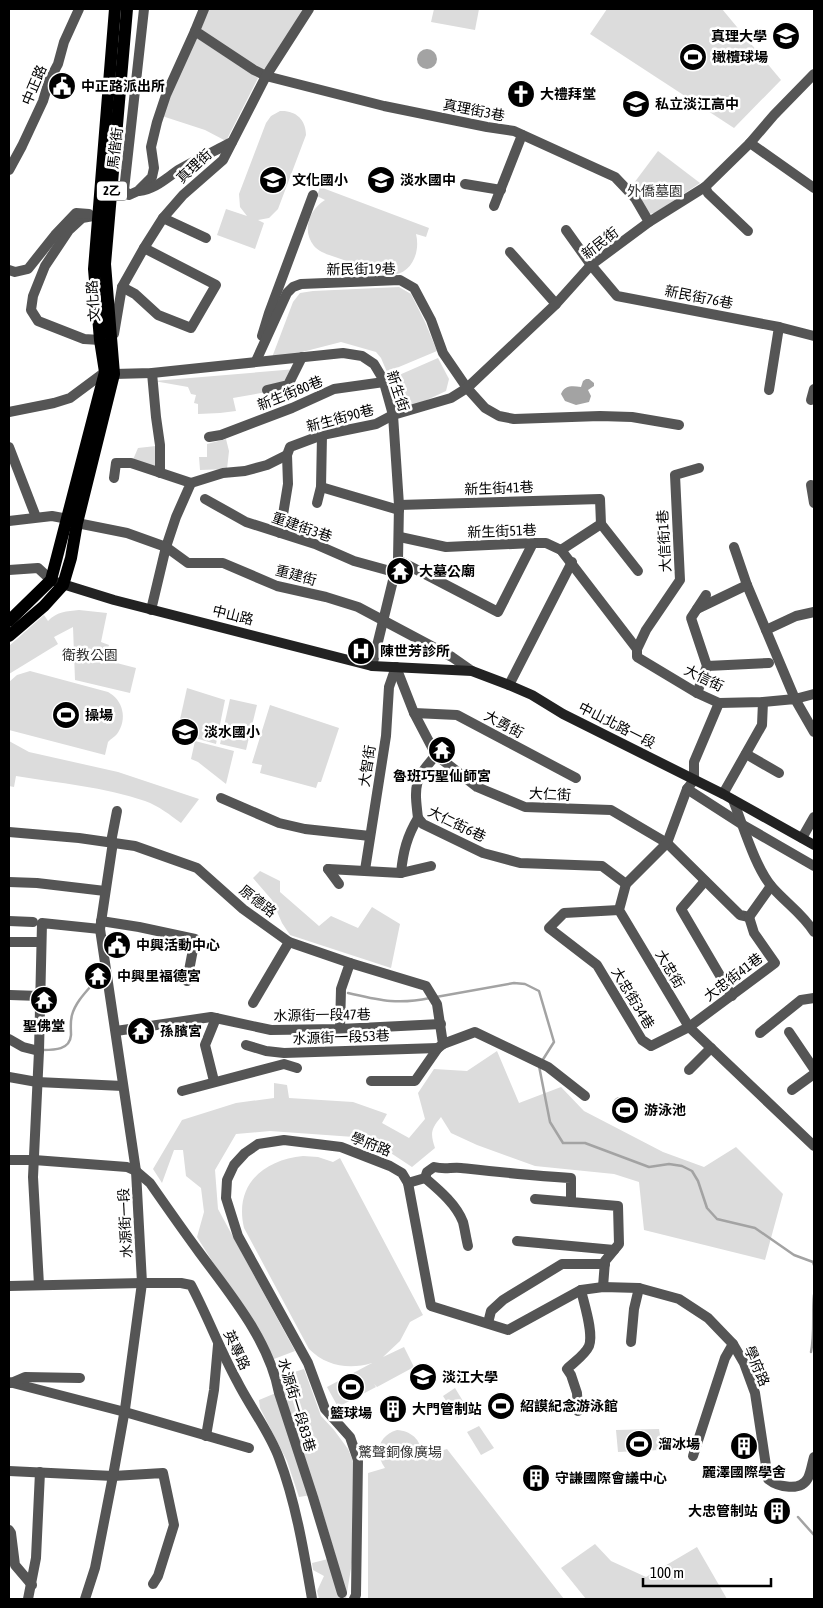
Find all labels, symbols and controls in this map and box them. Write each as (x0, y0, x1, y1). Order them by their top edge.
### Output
school or university icon: 真理大學 (771, 21, 801, 51)
place label: 真理大學 (711, 28, 767, 44)
sports icon: 橄欖球場 (678, 42, 708, 72)
place label: 橄欖球場 (712, 49, 768, 65)
street label: 中正路 (18, 63, 50, 107)
public building icon: 中正路派出所 (47, 71, 77, 101)
place label: 中正路派出所 (81, 78, 165, 94)
church icon: 大禮拜堂 (506, 79, 536, 109)
place label: 大禮拜堂 (540, 86, 596, 102)
school or university icon: 私立淡江高中 (621, 89, 651, 119)
street label: 真理街3巷 (442, 96, 506, 124)
place label: 私立淡江高中 (655, 96, 739, 112)
street label: 馬偕街 (105, 126, 125, 170)
street label: 真理街 (173, 146, 215, 186)
school or university icon: 文化國小 (258, 165, 288, 195)
school or university icon: 淡水國中 (366, 165, 396, 195)
place label: 文化國小 (292, 172, 348, 188)
place label: 淡水國中 (400, 172, 456, 188)
road number: 2乙 (97, 182, 127, 200)
park label: 外僑墓園 (627, 183, 683, 199)
street label: 新民街 (579, 224, 621, 262)
street label: 新民街19巷 (326, 260, 396, 278)
street label: 文化路 (84, 279, 102, 323)
street label: 新民街76巷 (664, 283, 734, 311)
street label: 新生街 (384, 369, 412, 413)
street label: 新生街80巷 (255, 373, 325, 413)
street label: 新生街90巷 (305, 401, 375, 435)
street label: 新生街41巷 (464, 479, 534, 497)
street label: 重建街3巷 (270, 509, 334, 545)
street label: 大信街1巷 (654, 509, 674, 573)
street label: 新生街51巷 (467, 522, 537, 540)
temple icon: 大墓公廟 (385, 556, 415, 586)
street label: 重建街 (274, 562, 318, 588)
place label: 大墓公廟 (419, 563, 475, 579)
street label: 中山路 (211, 602, 255, 628)
hospital icon: 陳世芳診所 (346, 636, 376, 666)
place label: 陳世芳診所 (380, 643, 450, 659)
park label: 衛教公園 (62, 647, 118, 663)
street label: 大信街 (682, 662, 726, 694)
street label: 中山北路一段 (576, 699, 658, 751)
sports icon: 操場 (51, 700, 81, 730)
place label: 操場 (85, 707, 113, 723)
street label: 大勇街 (482, 707, 526, 741)
school or university icon: 淡水國小 (170, 717, 200, 747)
place label: 淡水國小 (204, 724, 260, 740)
temple icon: 魯班巧聖仙師宮 (427, 735, 457, 765)
street label: 大智街 (356, 744, 378, 788)
place label: 魯班巧聖仙師宮 (393, 768, 491, 784)
street label: 大仁街 (529, 785, 571, 803)
street label: 大仁街6巷 (425, 803, 489, 845)
street label: 原德路 (237, 882, 279, 920)
public building icon: 中興活動中心 (102, 930, 132, 960)
place label: 中興活動中心 (136, 937, 220, 953)
street label: 大忠街 (652, 947, 688, 991)
street label: 大忠街41巷 (701, 950, 765, 1004)
temple icon: 中興里福德宮 (83, 961, 113, 991)
street label: 大忠街34巷 (608, 964, 658, 1032)
place label: 中興里福德宮 (117, 968, 201, 984)
temple icon: 聖佛堂 (29, 985, 59, 1015)
street label: 水源街一段47巷 (273, 1006, 371, 1024)
temple icon: 孫臏宮 (126, 1016, 156, 1046)
place label: 聖佛堂 (23, 1018, 65, 1034)
place label: 孫臏宮 (160, 1023, 202, 1039)
street label: 水源街一段53巷 (292, 1027, 390, 1047)
sports icon: 游泳池 (610, 1095, 640, 1125)
place label: 游泳池 (644, 1102, 686, 1118)
street label: 學府路 (349, 1129, 393, 1159)
street label: 水源街一段 (115, 1188, 135, 1258)
street label: 英專路 (221, 1328, 253, 1372)
street label: 學府路 (741, 1344, 773, 1388)
street label: 水源街一段83巷 (275, 1356, 319, 1454)
school or university icon: 淡江大學 (408, 1362, 438, 1392)
place label: 淡江大學 (442, 1369, 498, 1385)
sports icon: 籃球場 (336, 1372, 366, 1402)
sports icon: 紹謨紀念游泳館 (486, 1391, 516, 1421)
building icon: 大門管制站 (378, 1394, 408, 1424)
place label: 紹謨紀念游泳館 (520, 1398, 618, 1414)
place label: 大門管制站 (412, 1401, 482, 1417)
place label: 籃球場 (330, 1405, 372, 1421)
sports icon: 溜冰場 (624, 1429, 654, 1459)
building icon: 麗澤國際學舍 (729, 1431, 759, 1461)
place label: 溜冰場 (658, 1436, 700, 1452)
park label: 驚聲銅像廣場 (358, 1444, 442, 1460)
building icon: 守謙國際會議中心 (521, 1463, 551, 1493)
place label: 麗澤國際學舍 (702, 1464, 786, 1480)
place label: 守謙國際會議中心 (555, 1470, 667, 1486)
building icon: 大忠管制站 (762, 1496, 792, 1526)
place label: 大忠管制站 (688, 1503, 758, 1519)
scale bar (643, 1556, 770, 1588)
text: 100 m (650, 1564, 684, 1581)

